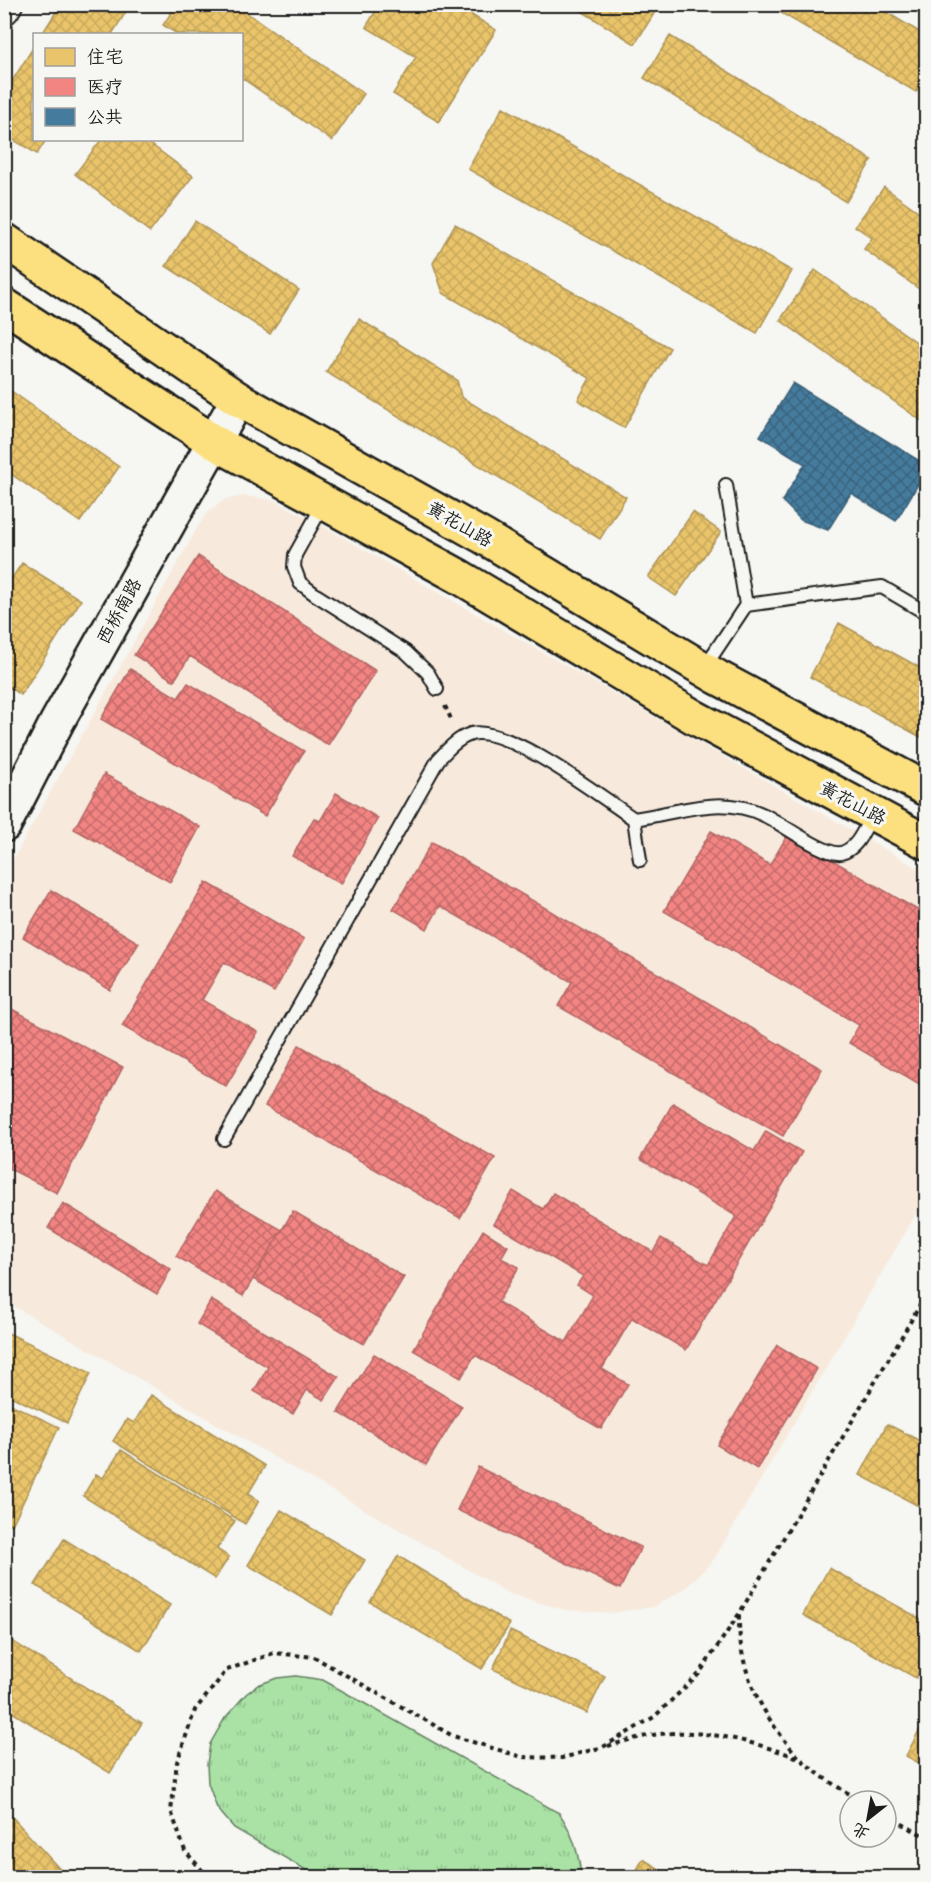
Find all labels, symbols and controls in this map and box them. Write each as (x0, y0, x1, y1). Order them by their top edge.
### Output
legend (33, 33, 243, 141)
text: 住宅 (87, 45, 123, 69)
text: 医疗 (87, 75, 123, 99)
text: 公共 (87, 105, 123, 129)
street label: 黄花山路 (423, 496, 497, 552)
street label: 西桥南路 (91, 574, 147, 648)
street label: 黄花山路 (816, 776, 890, 830)
north arrow (838, 1789, 898, 1849)
text: 北 (848, 1818, 873, 1845)

